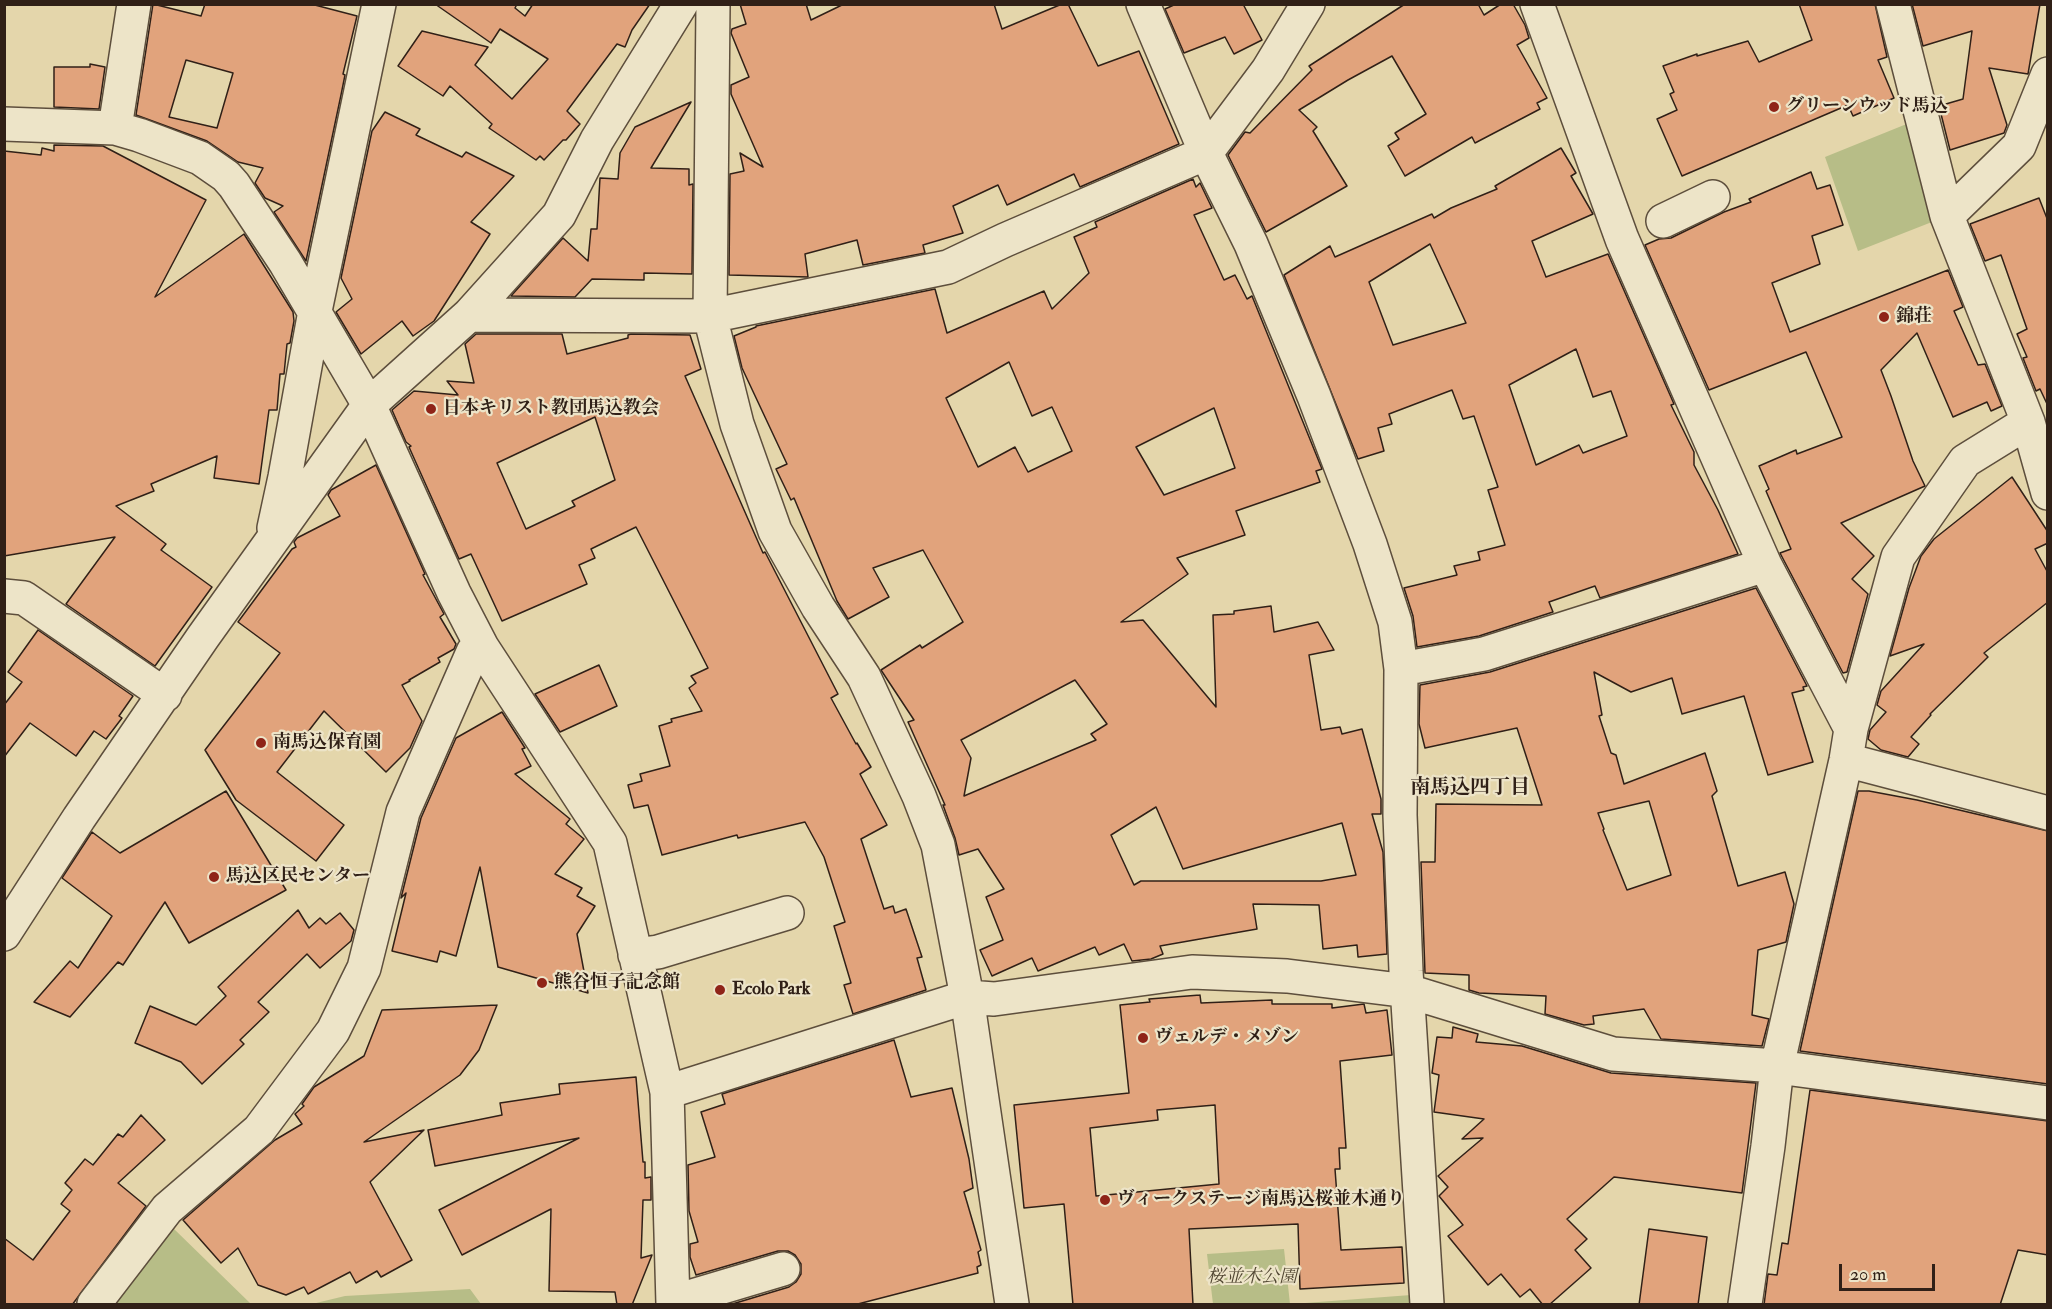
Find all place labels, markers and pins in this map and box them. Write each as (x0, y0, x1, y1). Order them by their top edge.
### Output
place label: グリーンウッド馬込 (1786, 96, 1948, 118)
marker: グリーンウッド馬込 (1767, 100, 1781, 114)
place label: 錦荘 (1896, 306, 1932, 328)
marker: 錦荘 (1877, 310, 1891, 324)
place label: 日本キリスト教団馬込教会 (443, 398, 659, 420)
marker: 日本キリスト教団馬込教会 (424, 402, 438, 416)
place label: 南馬込保育園 (273, 732, 381, 754)
marker: 南馬込保育園 (254, 736, 268, 750)
place label: 馬込区民センター (226, 866, 370, 888)
marker: 馬込区民センター (207, 870, 221, 884)
place label: 熊谷恒子記念館 (554, 972, 680, 994)
marker: 熊谷恒子記念館 (535, 976, 549, 990)
place label: Ecolo Park (732, 979, 810, 1001)
marker: Ecolo Park (713, 983, 727, 997)
place label: ヴェルデ・メゾン (1155, 1027, 1299, 1049)
marker: ヴェルデ・メゾン (1136, 1031, 1150, 1045)
place label: ヴィークステージ南馬込桜並木通り (1117, 1189, 1405, 1211)
marker: ヴィークステージ南馬込桜並木通り (1098, 1193, 1112, 1207)

